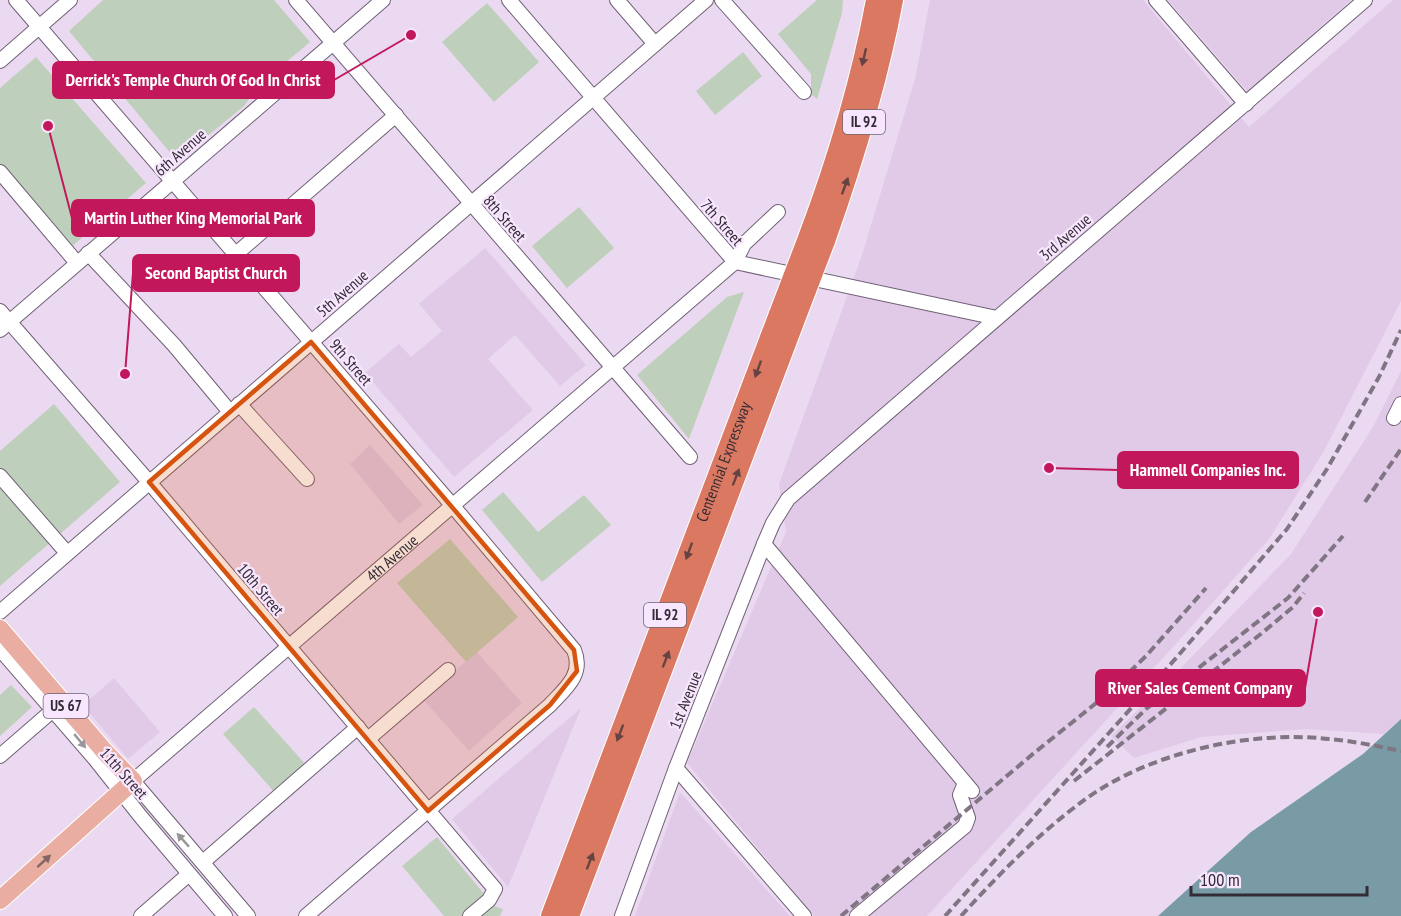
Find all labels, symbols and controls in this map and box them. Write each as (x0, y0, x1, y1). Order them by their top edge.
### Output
one-way arrow (858, 48, 868, 66)
callout: Derrick's Temple Church Of God In Christ (53, 62, 334, 98)
text: Derrick's Temple Church Of God In Christ (65, 68, 321, 91)
road number: IL 92 (843, 110, 885, 134)
street label: 6th Avenue (150, 124, 210, 180)
one-way arrow (840, 177, 850, 195)
street label: 8th Street (479, 191, 531, 246)
street label: 7th Street (696, 195, 748, 250)
callout: Martin Luther King Memorial Park (72, 200, 314, 236)
text: Martin Luther King Memorial Park (84, 206, 302, 229)
street label: 3rd Avenue (1035, 209, 1095, 265)
callout: Second Baptist Church (133, 255, 299, 291)
text: Second Baptist Church (145, 261, 287, 284)
street label: 5th Avenue (312, 265, 372, 321)
street label: 9th Street (325, 335, 377, 390)
one-way arrow (753, 360, 763, 378)
street label: Centennial Expressway (691, 399, 755, 524)
callout: Hammell Companies Inc. (1118, 452, 1298, 488)
text: Hammell Companies Inc. (1130, 458, 1286, 481)
one-way arrow (732, 468, 741, 486)
street label: 4th Avenue (362, 530, 422, 586)
one-way arrow (683, 542, 693, 560)
street label: 10th Street (233, 559, 289, 620)
road number: IL 92 (644, 603, 686, 627)
one-way arrow (662, 650, 672, 668)
street label: 1st Avenue (664, 668, 706, 732)
callout: River Sales Cement Company (1096, 670, 1305, 706)
text: River Sales Cement Company (1108, 676, 1293, 699)
road number: US 67 (44, 694, 88, 718)
one-way arrow (615, 725, 625, 743)
one-way arrow (73, 733, 86, 749)
street label: 11th Street (96, 743, 153, 803)
one-way arrow (177, 833, 190, 848)
one-way arrow (586, 852, 595, 870)
one-way arrow (36, 855, 51, 868)
scale bar (1191, 859, 1366, 897)
text: 100 m (1200, 868, 1240, 891)

